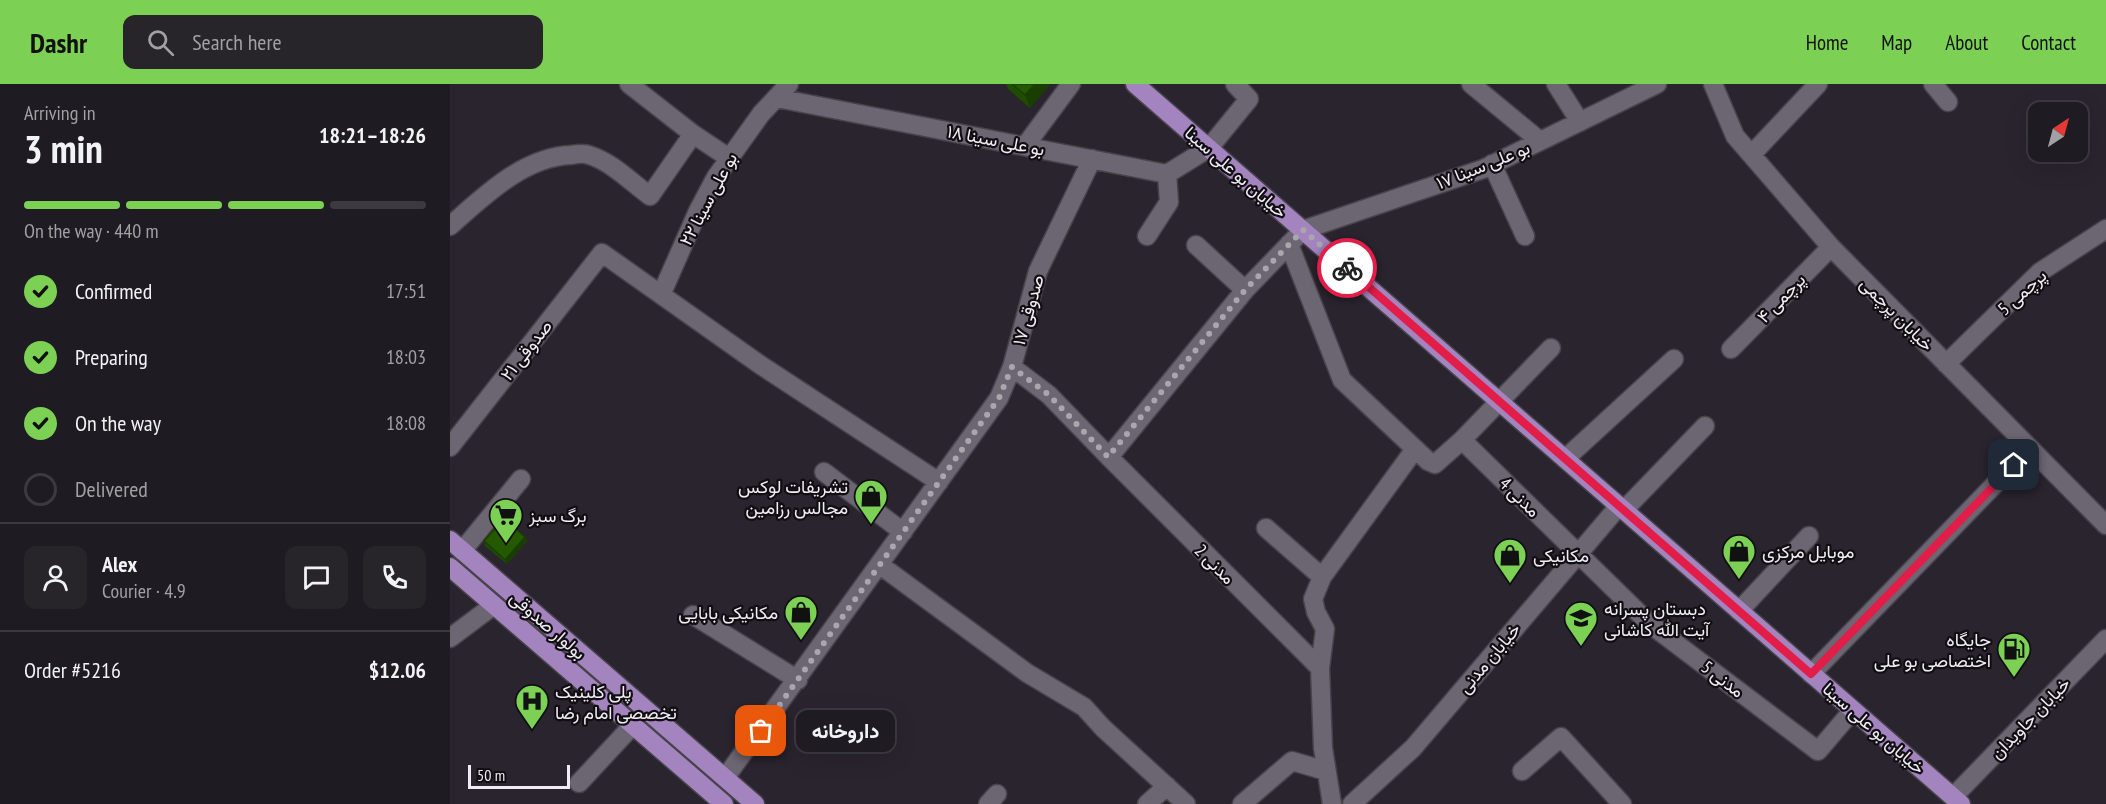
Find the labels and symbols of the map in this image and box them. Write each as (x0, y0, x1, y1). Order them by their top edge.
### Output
north arrow (2028, 102, 2088, 162)
street label: بو علی سینا ۱۸ (945, 119, 1047, 161)
street label: خیابان بو علی سینا (1180, 121, 1292, 223)
street label: بو علی سینا ۱۷ (1433, 136, 1533, 194)
street label: بو علی سینا ۲۲ (674, 149, 742, 249)
courier (1317, 238, 1377, 298)
street label: پرچمی 5 (1993, 264, 2052, 321)
street label: پرچمی ۴ (1752, 268, 1811, 328)
street label: صدوقی ۱۷ (1007, 272, 1049, 348)
street label: خیابان پرچمی (1854, 272, 1939, 357)
street label: صدوقی ۲۱ (495, 315, 557, 385)
pin (1988, 439, 2039, 490)
street label: مدنی 4 (1495, 472, 1545, 522)
place label: تشریفات لوکس مجالس رزامین (738, 475, 848, 519)
shop icon: تشریفات لوکس مجالس رزامین (853, 478, 889, 525)
supermarket icon: برگ سبز (488, 497, 524, 544)
place label: برگ سبز (528, 504, 587, 527)
shop icon: موبایل مرکزی (1721, 533, 1757, 580)
shop icon: مکانیکی (1492, 537, 1528, 584)
street label: مدنی 2 (1190, 539, 1240, 589)
place label: موبایل مرکزی (1762, 540, 1854, 563)
place label: مکانیکی (1533, 544, 1589, 567)
street label: بولوار صدوقی (505, 586, 591, 664)
shop icon: مکانیکی بابایی (783, 594, 819, 641)
place label: دبستان پسرانه آیت الله کاشانی (1604, 597, 1711, 641)
school or university icon: دبستان پسرانه آیت الله کاشانی (1563, 600, 1599, 647)
place label: مکانیکی بابایی (678, 601, 778, 624)
street label: خیابان مدنی (1453, 618, 1525, 698)
place label: جایگاه اختصاصی بو علی (1874, 628, 1991, 672)
fuel station icon: جایگاه اختصاصی بو علی (1996, 631, 2032, 678)
street label: مدنی 5 (1697, 655, 1749, 703)
street label: خیابان جاویدان (1985, 672, 2075, 764)
street label: خیابان بو علی سینا (1818, 677, 1930, 779)
place label: پلی کلینیک تخصصی امام رضا (555, 680, 677, 725)
hospital icon: پلی کلینیک تخصصی امام رضا (514, 683, 550, 730)
pin (735, 705, 786, 756)
callout: داروخانه (797, 710, 896, 752)
scale bar (468, 762, 570, 790)

